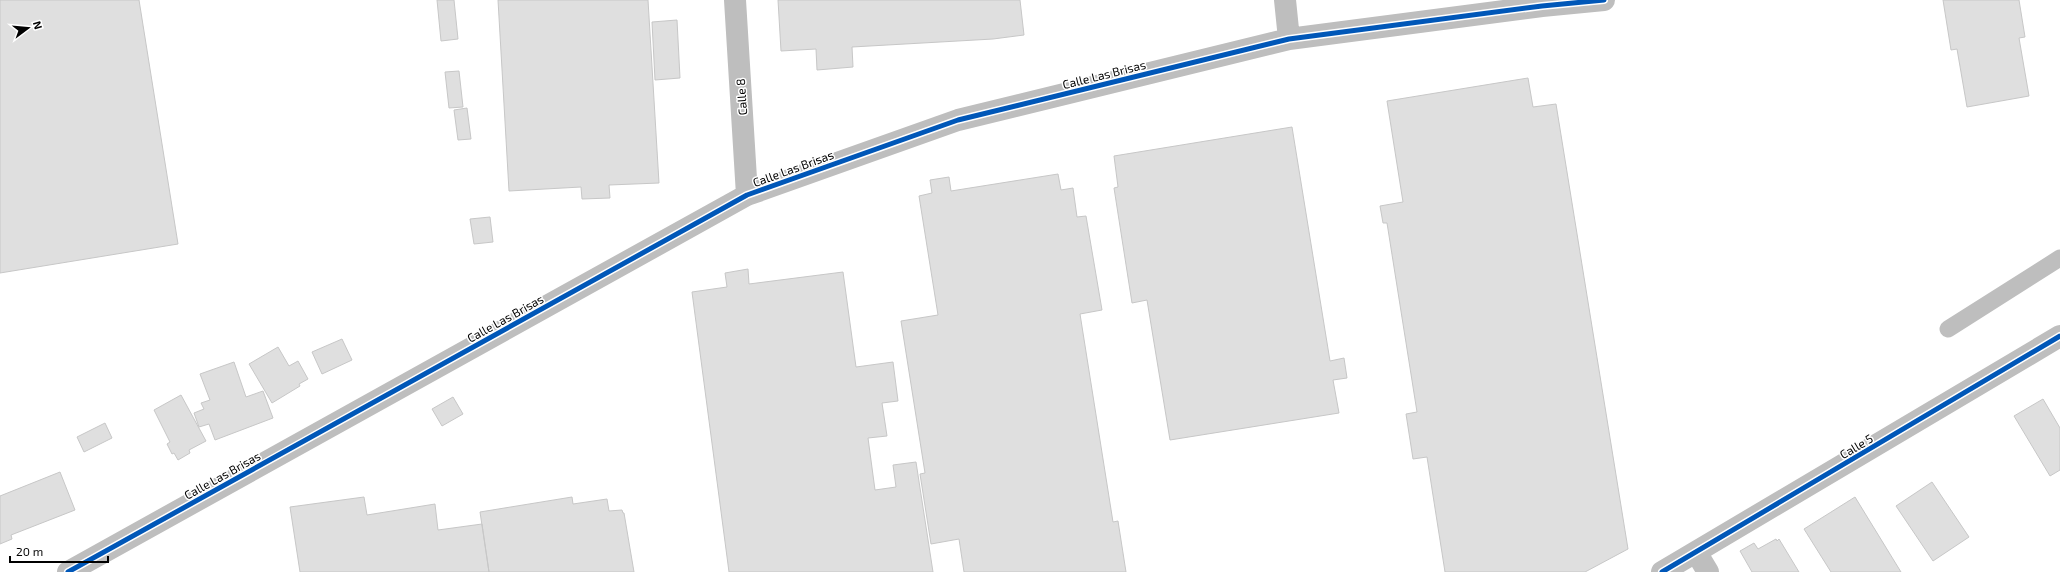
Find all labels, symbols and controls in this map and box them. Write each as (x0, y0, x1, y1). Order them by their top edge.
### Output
north arrow (8, 8, 48, 48)
text: N (31, 19, 45, 31)
street label: Calle Las Brisas (1061, 57, 1147, 91)
street label: Calle 8 (733, 78, 749, 116)
street label: Calle Las Brisas (751, 147, 835, 189)
street label: Calle Las Brisas (464, 291, 546, 345)
street label: Calle 5 (1837, 431, 1875, 461)
street label: Calle Las Brisas (181, 448, 263, 502)
scale bar (10, 538, 108, 564)
text: 20 m (16, 544, 43, 558)

